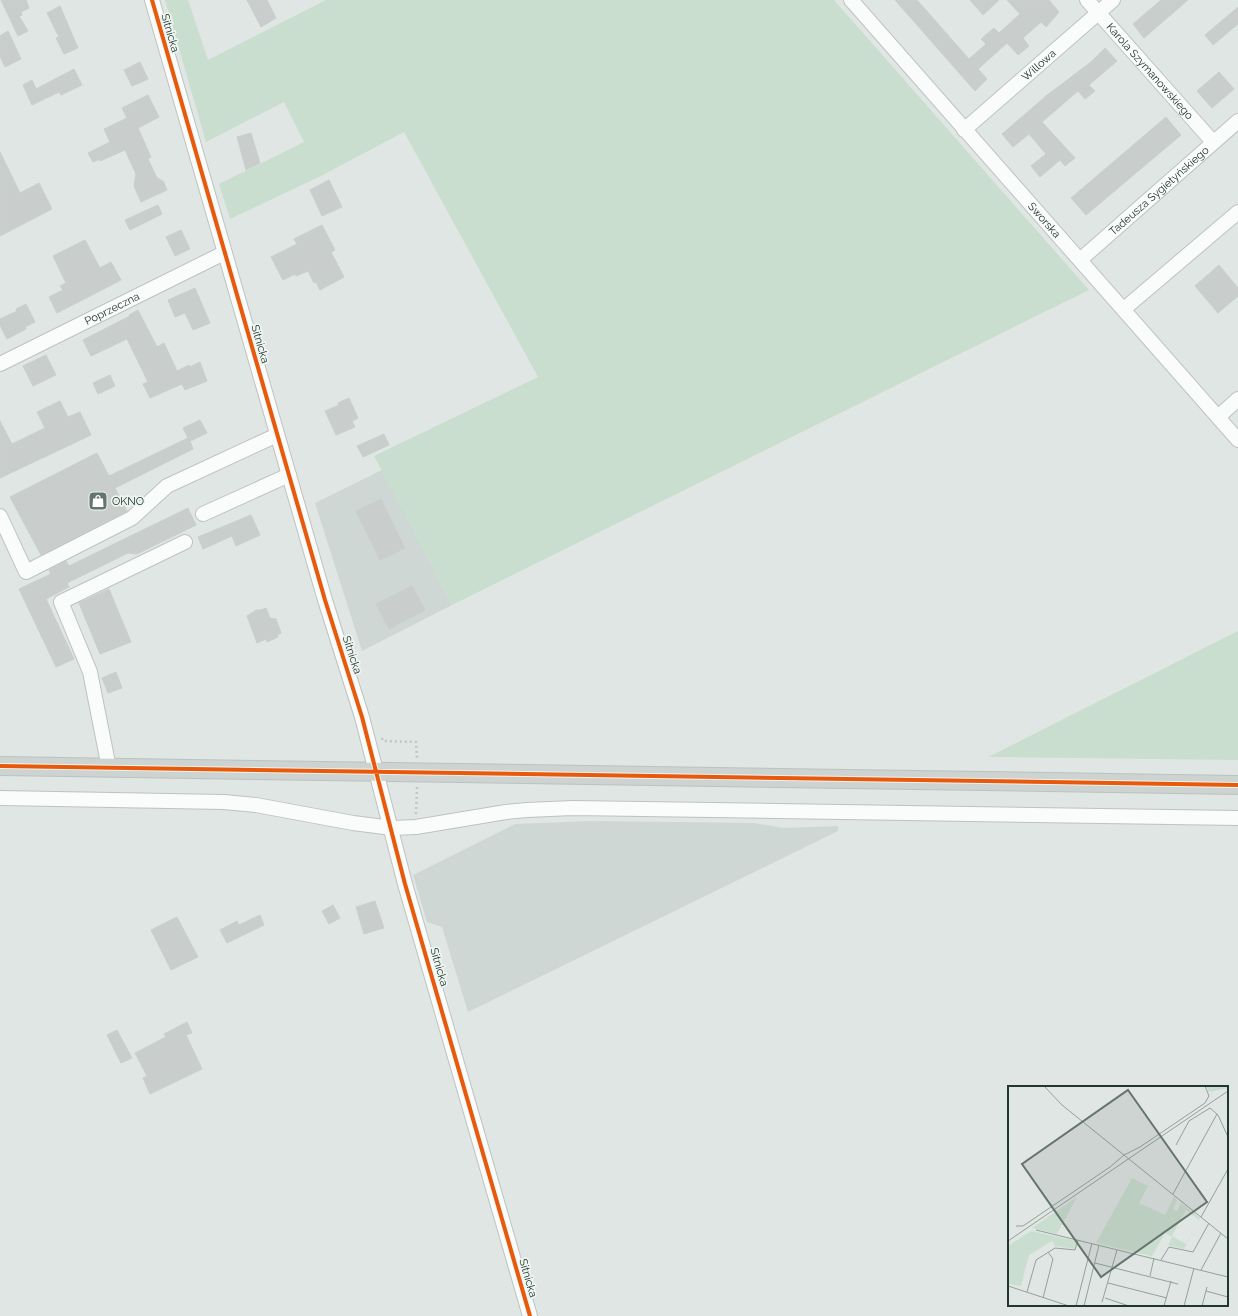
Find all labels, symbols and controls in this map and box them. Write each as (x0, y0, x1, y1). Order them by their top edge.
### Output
street label: Sitnicka (158, 12, 182, 54)
street label: Karola Szymanowskiego (1104, 20, 1196, 122)
street label: Willowa (1019, 47, 1058, 83)
street label: Tadeusza Sygietyńskiego (1106, 143, 1212, 238)
street label: Sworska (1025, 200, 1064, 240)
street label: Poprzeczna (82, 289, 142, 328)
street label: Sitnicka (248, 323, 272, 365)
shop icon: OKNO (87, 490, 109, 512)
place label: OKNO (112, 495, 144, 508)
street label: Sitnicka (340, 634, 364, 676)
street label: Sitnicka (427, 946, 451, 988)
inset map (1008, 1086, 1228, 1306)
street label: Sitnicka (516, 1257, 540, 1299)

